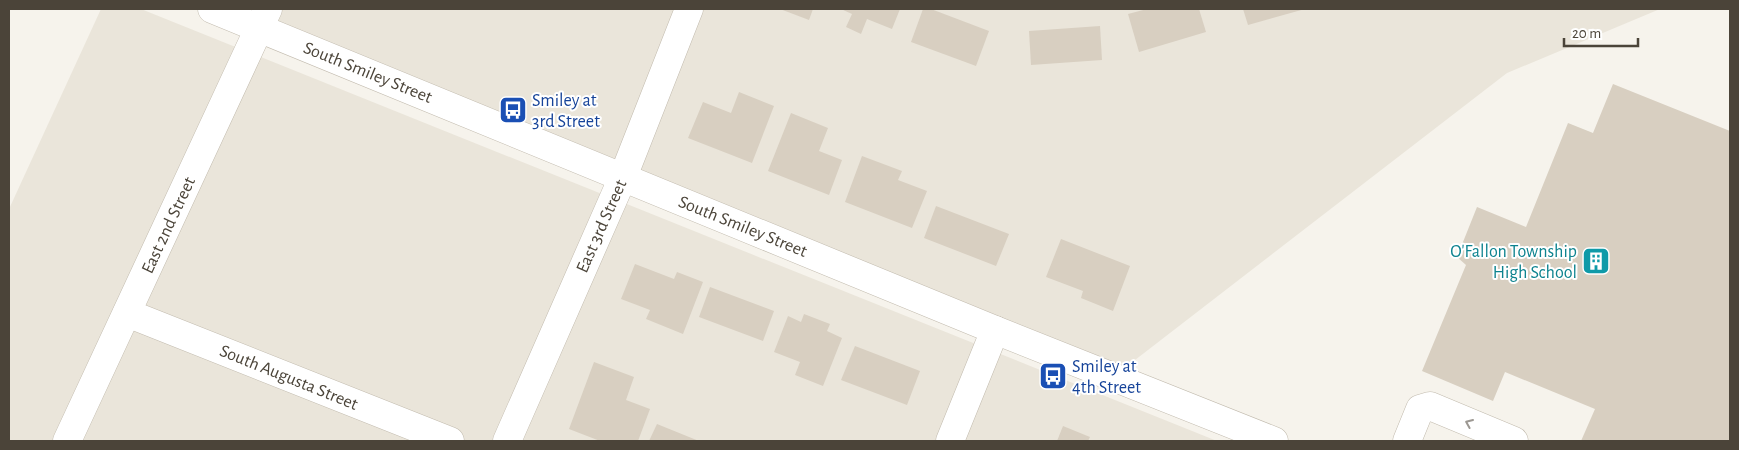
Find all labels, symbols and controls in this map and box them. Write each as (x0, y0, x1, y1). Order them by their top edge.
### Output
scale bar (1564, 15, 1638, 47)
text: 20 m (1572, 26, 1601, 41)
street label: South Smiley Street (301, 39, 435, 107)
place label: Smiley at 3rd Street (532, 92, 600, 131)
bus stop icon: Smiley at 3rd Street (498, 95, 528, 125)
street label: East 2nd Street (139, 174, 199, 276)
street label: East 3rd Street (573, 177, 631, 276)
street label: South Smiley Street (676, 193, 810, 261)
place label: O'Fallon Township High School (1450, 243, 1577, 282)
building icon: O'Fallon Township High School (1581, 246, 1611, 276)
street label: South Augusta Street (217, 342, 361, 414)
place label: Smiley at 4th Street (1072, 358, 1141, 397)
bus stop icon: Smiley at 4th Street (1038, 361, 1068, 391)
one-way arrow (1465, 418, 1474, 429)

